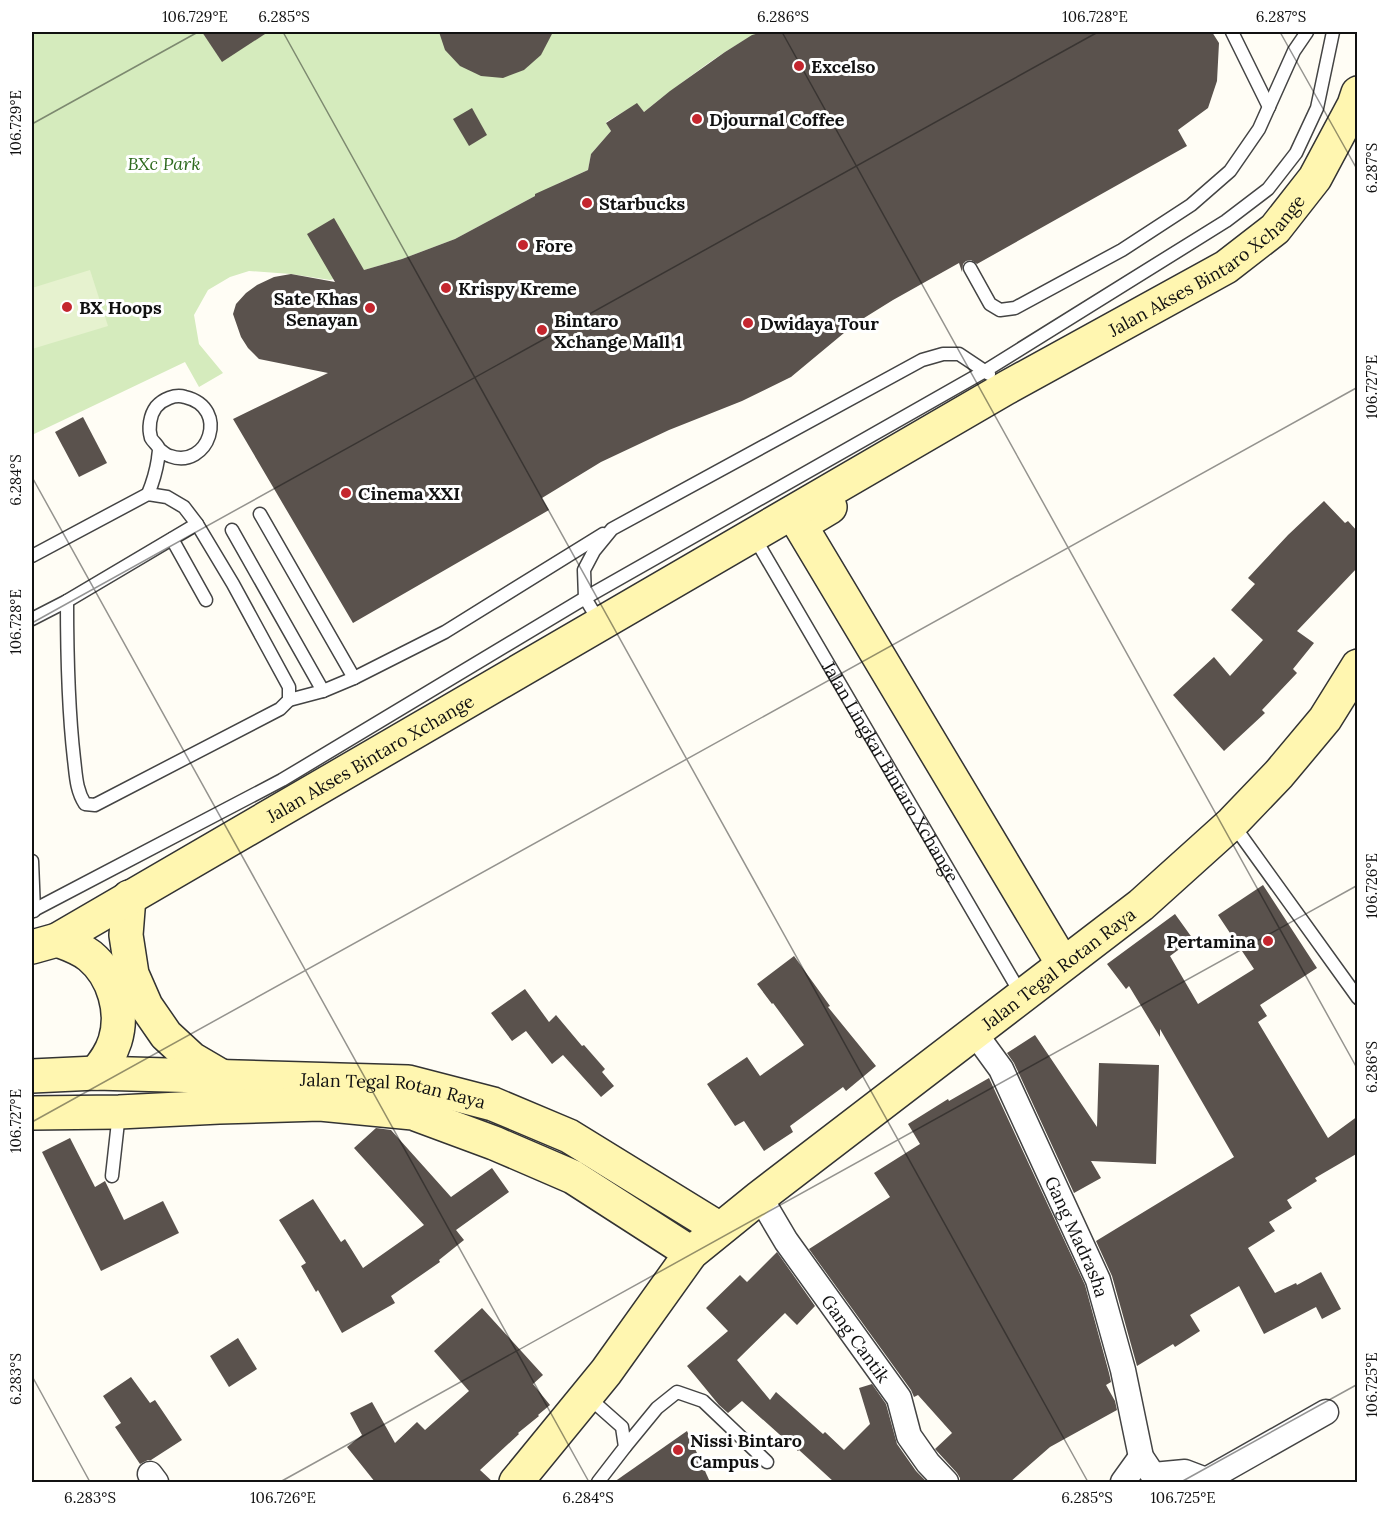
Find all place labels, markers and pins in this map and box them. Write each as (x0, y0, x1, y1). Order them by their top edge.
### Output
place label: Excelso (811, 55, 875, 78)
marker: Excelso (792, 59, 806, 73)
place label: Djournal Coffee (709, 108, 845, 131)
marker: Djournal Coffee (690, 112, 704, 126)
place label: Starbucks (599, 192, 685, 215)
marker: Starbucks (580, 196, 594, 210)
place label: Fore (535, 234, 573, 257)
marker: Fore (516, 238, 530, 252)
place label: Krispy Kreme (458, 277, 577, 300)
marker: Krispy Kreme (439, 281, 453, 295)
place label: Sate Khas Senayan (274, 287, 359, 331)
place label: BX Hoops (79, 296, 162, 319)
marker: BX Hoops (60, 300, 74, 314)
marker: Sate Khas Senayan (363, 301, 377, 315)
place label: Bintaro Xchange Mall 1 (554, 309, 682, 353)
place label: Dwidaya Tour (760, 312, 879, 335)
marker: Dwidaya Tour (741, 316, 755, 330)
marker: Bintaro Xchange Mall 1 (535, 323, 549, 337)
place label: Cinema XXI (358, 482, 460, 505)
marker: Cinema XXI (339, 486, 353, 500)
place label: Pertamina (1166, 930, 1257, 953)
marker: Pertamina (1261, 934, 1275, 948)
place label: Nissi Bintaro Campus (690, 1429, 802, 1473)
marker: Nissi Bintaro Campus (671, 1443, 685, 1457)

